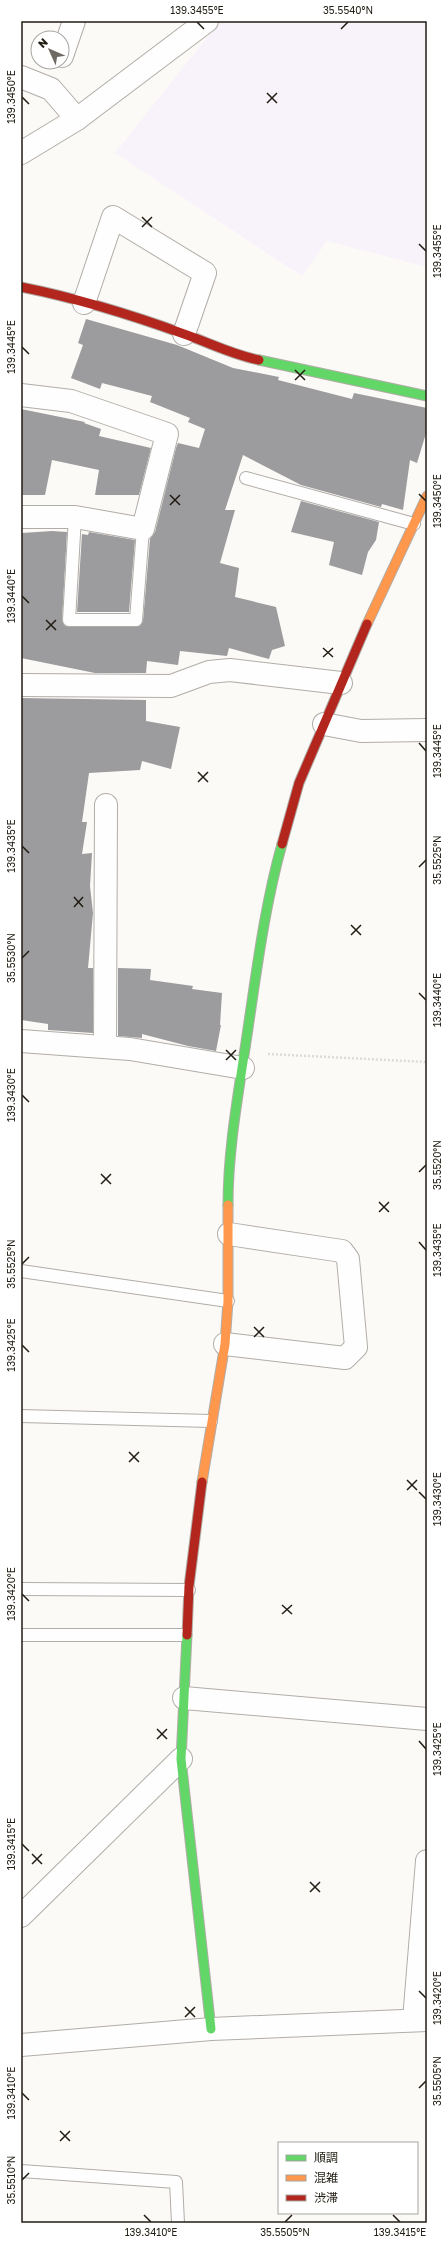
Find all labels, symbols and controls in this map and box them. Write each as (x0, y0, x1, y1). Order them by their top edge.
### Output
text: 139.3455°E (170, 4, 224, 16)
text: 35.5540°N (323, 4, 373, 16)
north arrow (30, 30, 70, 70)
text: N (35, 35, 50, 50)
text: 139.3450°E (5, 70, 17, 124)
text: 139.3455°E (431, 224, 443, 278)
text: 139.3445°E (5, 320, 17, 374)
text: 139.3450°E (431, 474, 443, 528)
text: 139.3440°E (5, 569, 17, 623)
text: 139.3445°E (431, 724, 443, 778)
text: 139.3435°E (5, 819, 17, 873)
text: 35.5525°N (431, 835, 443, 885)
text: 35.5530°N (5, 933, 17, 983)
text: 139.3440°E (431, 973, 443, 1027)
text: 139.3430°E (5, 1068, 17, 1122)
text: 35.5520°N (431, 1140, 443, 1190)
text: 139.3435°E (431, 1223, 443, 1277)
text: 35.5525°N (5, 1239, 17, 1289)
text: 139.3425°E (5, 1318, 17, 1372)
text: 139.3430°E (431, 1472, 443, 1526)
text: 139.3420°E (5, 1567, 17, 1621)
text: 139.3425°E (431, 1722, 443, 1776)
text: 139.3415°E (5, 1818, 17, 1870)
text: 139.3420°E (431, 1971, 443, 2025)
text: 35.5505°N (431, 2056, 443, 2106)
text: 139.3410°E (5, 2067, 17, 2119)
legend (278, 2142, 418, 2214)
text: 順調 (314, 2150, 338, 2165)
text: 35.5510°N (5, 2156, 17, 2204)
text: 混雑 (314, 2170, 338, 2185)
text: 渋滞 (314, 2190, 338, 2205)
text: 139.3410°E (125, 2226, 177, 2238)
text: 35.5505°N (260, 2226, 310, 2238)
text: 139.3415°E (374, 2226, 426, 2238)

